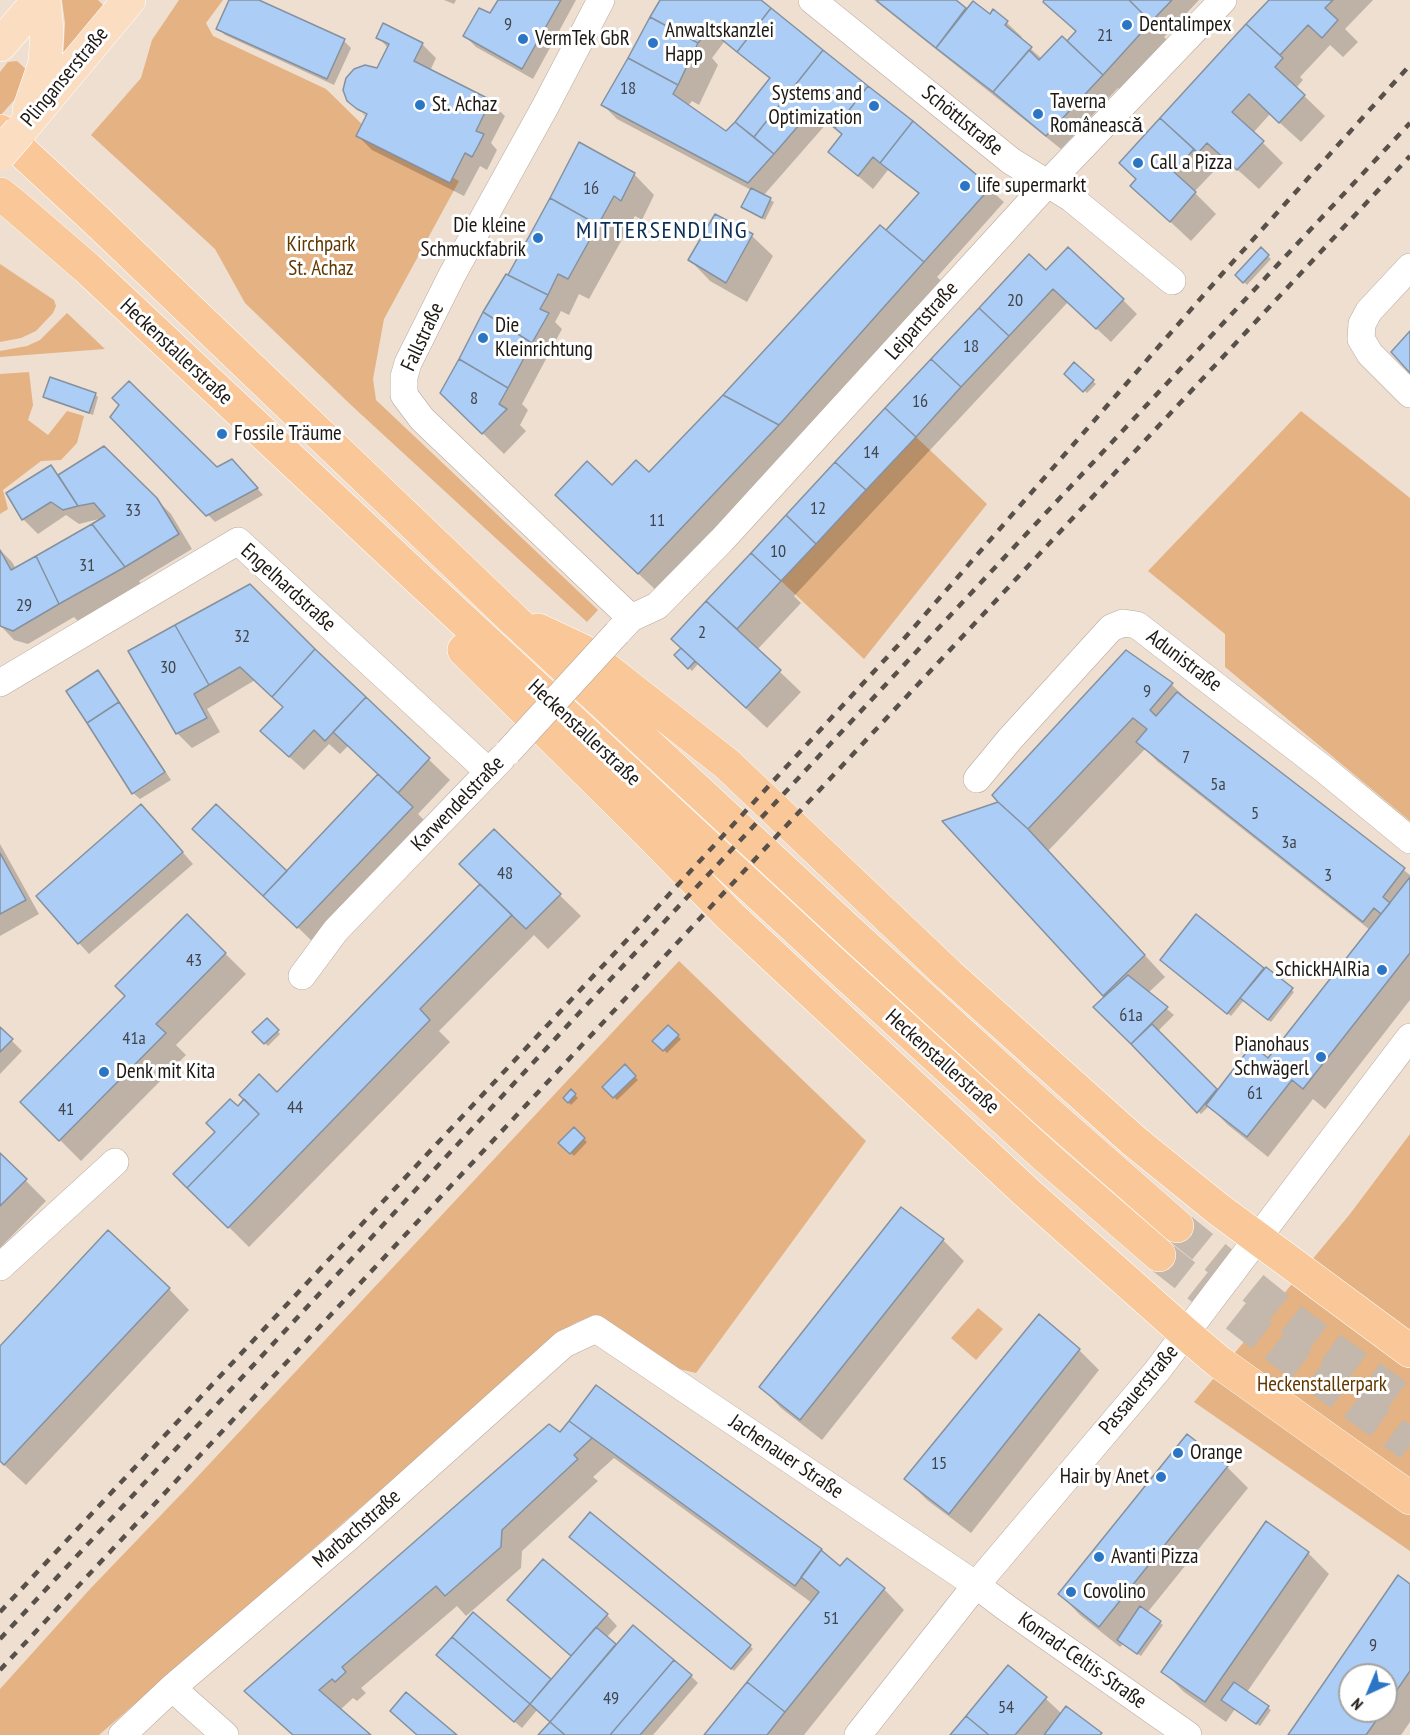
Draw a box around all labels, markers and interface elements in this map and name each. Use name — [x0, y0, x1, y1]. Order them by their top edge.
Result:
place label: Dentalimpex — [1139, 12, 1231, 38]
house number: 9 — [504, 14, 512, 36]
place label: Anwaltskanzlei Happ — [665, 18, 774, 68]
marker: Dentalimpex — [1120, 18, 1134, 32]
street label: Plinganserstraße — [16, 22, 114, 132]
house number: 21 — [1097, 25, 1113, 47]
place label: VermTek GbR — [535, 26, 630, 52]
marker: VermTek GbR — [516, 32, 530, 46]
marker: Anwaltskanzlei Happ — [646, 36, 660, 50]
house number: 18 — [620, 78, 636, 100]
place label: Systems and Optimization — [768, 81, 862, 131]
street label: Schöttlstraße — [916, 81, 1008, 161]
place label: Taverna Româneascǎ — [1050, 89, 1143, 139]
place label: St. Achaz — [432, 92, 497, 118]
marker: St. Achaz — [413, 98, 427, 112]
marker: Systems and Optimization — [867, 99, 881, 113]
marker: Taverna Româneascǎ — [1031, 107, 1045, 121]
place label: Call a Pizza — [1150, 150, 1232, 176]
marker: Call a Pizza — [1131, 156, 1145, 170]
place label: life supermarkt — [977, 173, 1086, 199]
house number: 16 — [583, 178, 599, 200]
marker: life supermarkt — [958, 179, 972, 193]
place label: Die kleine Schmuckfabrik — [421, 213, 526, 263]
district label: MITTERSENDLING — [576, 217, 748, 245]
marker: Die kleine Schmuckfabrik — [531, 231, 545, 245]
park label: Kirchpark St. Achaz — [287, 232, 355, 282]
street label: Leipartstraße — [880, 277, 964, 365]
house number: 20 — [1007, 290, 1023, 312]
street label: Heckenstallerstraße — [115, 294, 237, 410]
street label: Fallstraße — [396, 299, 450, 375]
place label: Die Kleinrichtung — [495, 313, 593, 363]
marker: Die Kleinrichtung — [476, 331, 490, 345]
house number: 18 — [963, 336, 979, 358]
house number: 8 — [470, 388, 478, 410]
house number: 16 — [912, 391, 928, 413]
place label: Fossile Träume — [234, 421, 342, 447]
marker: Fossile Träume — [215, 427, 229, 441]
house number: 14 — [863, 442, 879, 464]
house number: 12 — [810, 498, 826, 520]
house number: 33 — [125, 500, 141, 522]
house number: 11 — [649, 510, 665, 532]
street label: Engelhardstraße — [235, 539, 341, 637]
house number: 10 — [770, 541, 786, 563]
house number: 31 — [79, 555, 95, 577]
house number: 29 — [16, 595, 32, 617]
house number: 2 — [698, 622, 706, 644]
street label: Adunistraße — [1141, 624, 1227, 698]
house number: 32 — [234, 626, 250, 648]
house number: 30 — [160, 657, 176, 679]
street label: Heckenstallerstraße — [523, 675, 645, 791]
house number: 9 — [1143, 681, 1151, 703]
house number: 7 — [1182, 747, 1190, 769]
street label: Karwendelstraße — [406, 751, 510, 857]
house number: 5a — [1210, 774, 1226, 796]
house number: 5 — [1251, 803, 1259, 825]
house number: 3a — [1281, 832, 1297, 854]
house number: 48 — [497, 863, 513, 885]
house number: 3 — [1324, 865, 1332, 887]
house number: 43 — [186, 950, 202, 972]
place label: SchickHAIRia — [1275, 957, 1370, 983]
marker: SchickHAIRia — [1375, 963, 1389, 977]
street label: Heckenstallerstraße — [880, 1004, 1004, 1120]
house number: 61a — [1119, 1005, 1143, 1027]
house number: 41a — [122, 1028, 146, 1050]
place label: Pianohaus Schwägerl — [1234, 1032, 1309, 1082]
marker: Pianohaus Schwägerl — [1314, 1050, 1328, 1064]
place label: Denk mit Kita — [116, 1059, 215, 1085]
marker: Denk mit Kita — [97, 1065, 111, 1079]
house number: 61 — [1247, 1083, 1263, 1105]
house number: 44 — [287, 1097, 303, 1119]
house number: 41 — [58, 1099, 74, 1121]
street label: Passauerstraße — [1094, 1340, 1184, 1440]
park label: Heckenstallerpark — [1257, 1372, 1387, 1398]
street label: Jachenauer Straße — [724, 1410, 848, 1504]
place label: Orange — [1190, 1440, 1243, 1466]
marker: Orange — [1171, 1446, 1185, 1460]
house number: 15 — [931, 1453, 947, 1475]
place label: Hair by Anet — [1060, 1464, 1149, 1490]
marker: Hair by Anet — [1154, 1470, 1168, 1484]
street label: Marbachstraße — [308, 1484, 406, 1574]
place label: Avanti Pizza — [1111, 1544, 1198, 1570]
marker: Avanti Pizza — [1092, 1550, 1106, 1564]
place label: Covolino — [1083, 1579, 1146, 1605]
marker: Covolino — [1064, 1585, 1078, 1599]
street label: Konrad-Celtis-Straße — [1013, 1607, 1151, 1715]
house number: 51 — [823, 1608, 839, 1630]
house number: 9 — [1369, 1635, 1377, 1657]
north arrow — [1338, 1663, 1398, 1723]
house number: 49 — [603, 1688, 619, 1710]
text: N — [1347, 1694, 1367, 1715]
house number: 54 — [998, 1697, 1014, 1719]

